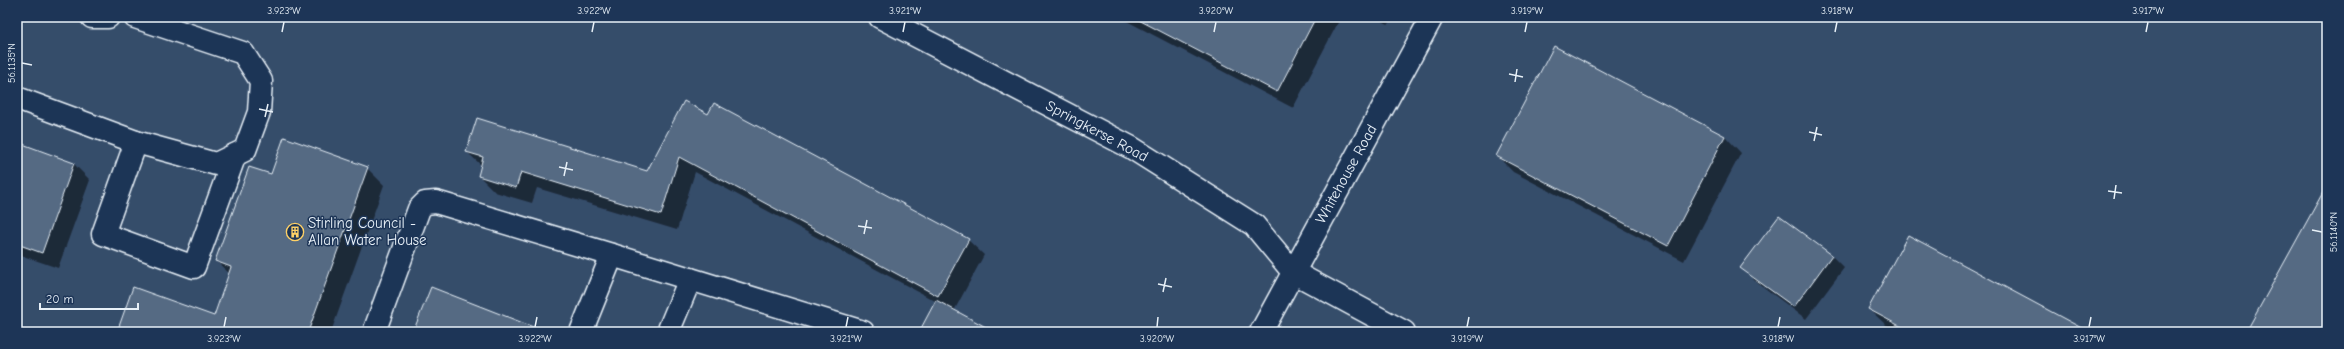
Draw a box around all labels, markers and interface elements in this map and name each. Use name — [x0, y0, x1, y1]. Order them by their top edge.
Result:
text: 3.923°W — [267, 5, 301, 17]
text: 3.922°W — [577, 5, 611, 17]
text: 3.921°W — [889, 5, 921, 17]
text: 3.920°W — [1199, 5, 1234, 17]
text: 3.919°W — [1511, 5, 1543, 17]
text: 3.918°W — [1821, 5, 1853, 17]
text: 3.917°W — [2132, 5, 2164, 17]
text: 56.1135°N — [6, 43, 18, 83]
street label: Springkerse Road — [1043, 96, 1151, 166]
street label: Whitehouse Road — [1311, 121, 1381, 227]
text: 56.1140°N — [2328, 212, 2340, 252]
place label: Stirling Council - Allan Water House — [308, 214, 427, 249]
building icon: Stirling Council - Allan Water House — [285, 222, 305, 242]
scale bar — [40, 285, 138, 311]
text: 20 m — [46, 292, 74, 306]
text: 3.923°W — [207, 333, 241, 345]
text: 3.922°W — [518, 333, 552, 345]
text: 3.921°W — [830, 333, 862, 345]
text: 3.920°W — [1140, 333, 1175, 345]
text: 3.919°W — [1451, 333, 1483, 345]
text: 3.918°W — [1762, 333, 1794, 345]
text: 3.917°W — [2073, 333, 2105, 345]

